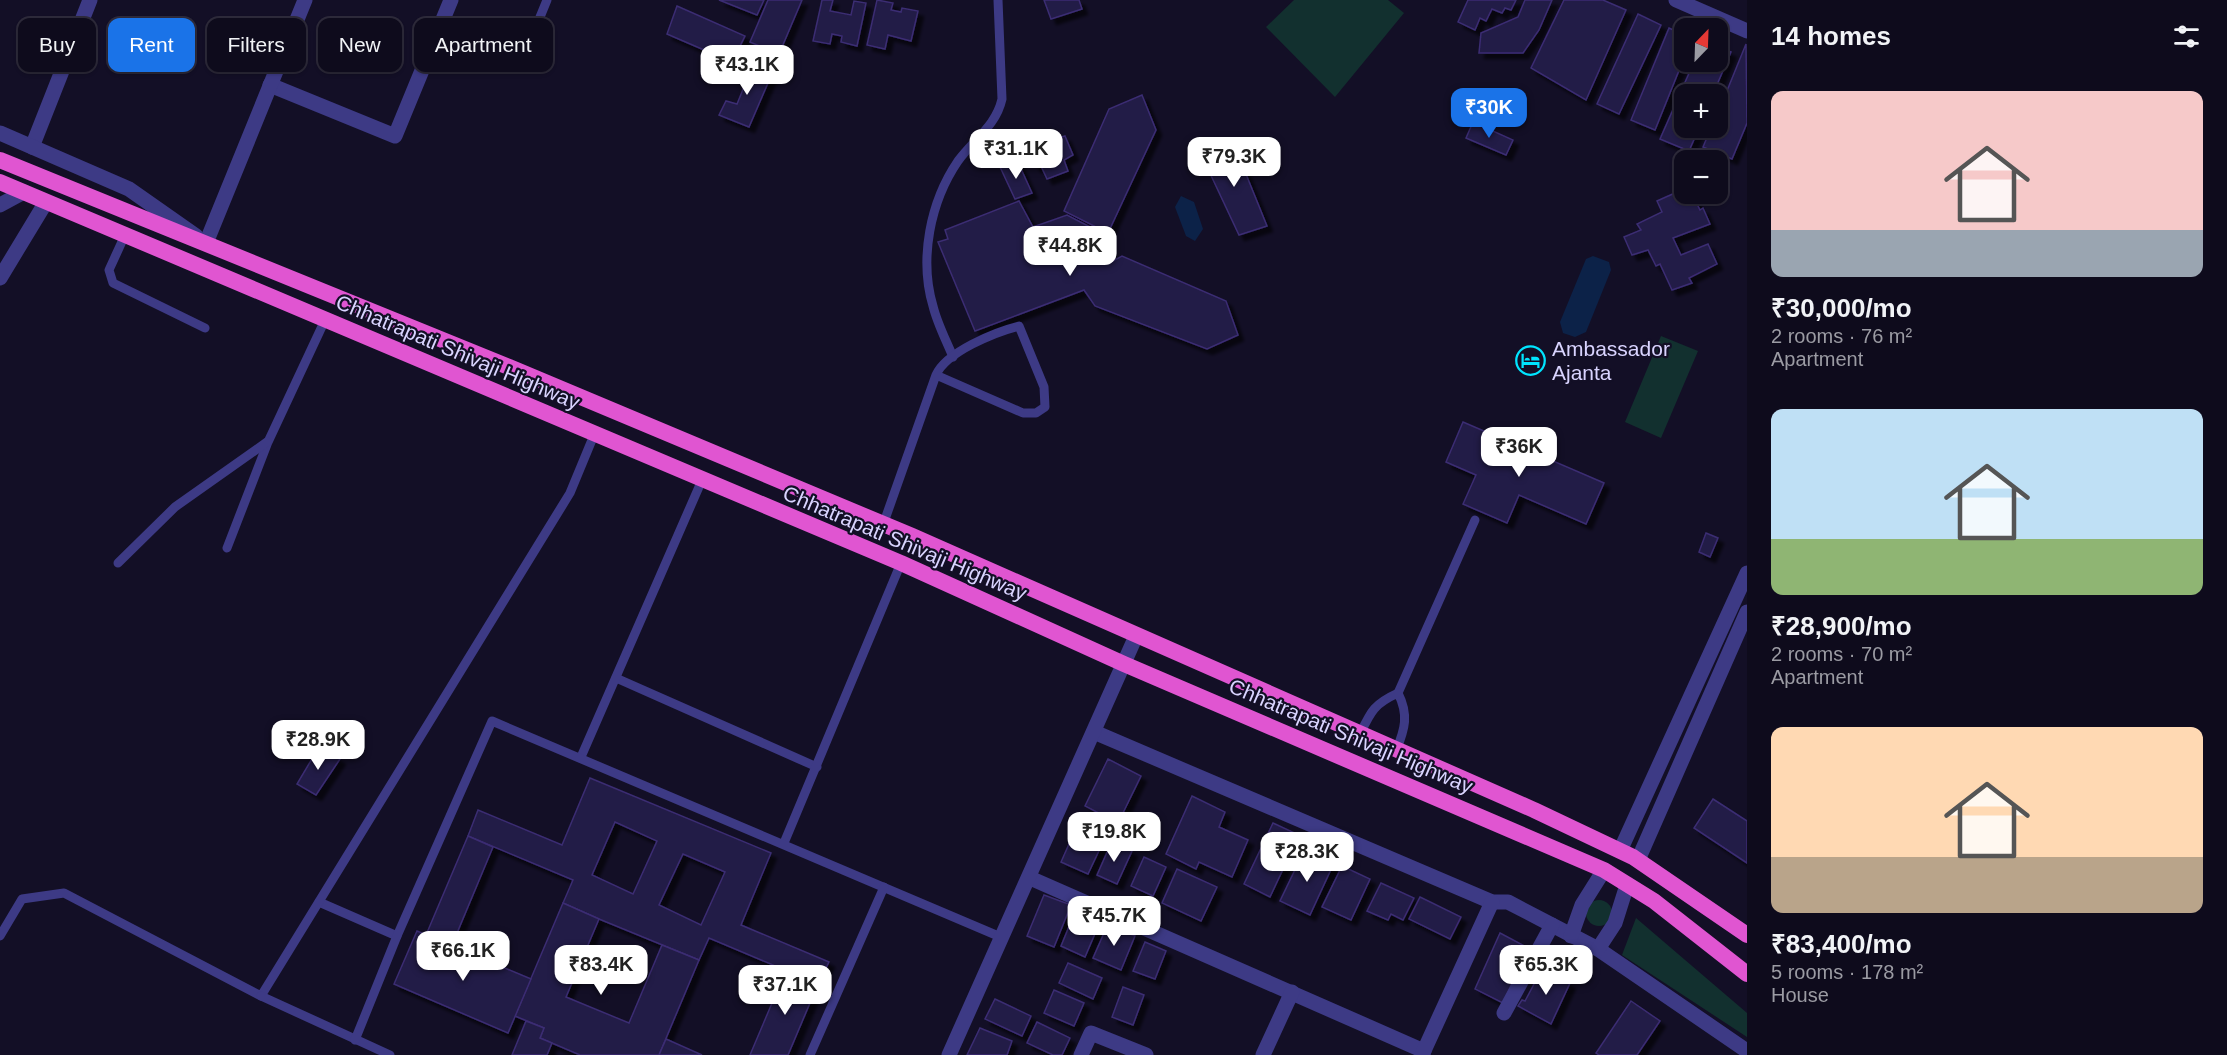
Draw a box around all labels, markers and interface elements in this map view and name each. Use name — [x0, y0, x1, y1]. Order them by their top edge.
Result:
chip: Buy — [18, 18, 96, 72]
chip: Rent — [108, 18, 195, 72]
chip: Filters — [207, 18, 306, 72]
chip: New — [318, 18, 402, 72]
chip: Apartment — [414, 18, 553, 72]
north arrow — [1674, 18, 1728, 72]
map controls — [1674, 18, 1728, 204]
icon: filters — [2170, 20, 2203, 53]
text: 14 homes — [1771, 21, 1891, 51]
pin: ₹43.1K — [698, 45, 796, 96]
text: ₹43.1K — [715, 53, 779, 75]
button: + — [1674, 84, 1728, 138]
pin: ₹30K — [1453, 88, 1525, 139]
text: ₹30K — [1465, 96, 1513, 118]
pin: ₹31.1K — [967, 129, 1065, 180]
icon: home — [1933, 130, 2041, 238]
text: ₹31.1K — [984, 137, 1048, 159]
pin: ₹79.3K — [1185, 137, 1283, 188]
text: ₹79.3K — [1202, 145, 1266, 167]
button: − — [1674, 150, 1728, 204]
pin: ₹44.8K — [1021, 226, 1119, 277]
text: ₹44.8K — [1038, 234, 1102, 256]
street label: Chhatrapati Shivaji Highway — [333, 290, 584, 414]
text: ₹30,000/mo — [1771, 293, 1912, 323]
text: 2 rooms · 76 m² — [1771, 325, 1912, 347]
place label: Ambassador Ajanta — [1552, 337, 1670, 384]
hotel icon: Ambassador Ajanta — [1515, 344, 1547, 376]
text: Apartment — [1771, 348, 1863, 370]
pin: ₹36K — [1483, 427, 1555, 478]
text: ₹36K — [1495, 435, 1543, 457]
icon: home — [1933, 448, 2041, 556]
street label: Chhatrapati Shivaji Highway — [780, 481, 1031, 605]
text: ₹28,900/mo — [1771, 611, 1912, 641]
text: 2 rooms · 70 m² — [1771, 643, 1912, 665]
text: Apartment — [1771, 666, 1863, 688]
street label: Chhatrapati Shivaji Highway — [1226, 674, 1477, 798]
pin: ₹28.9K — [269, 720, 367, 771]
text: ₹28.9K — [286, 728, 350, 750]
icon: home — [1933, 766, 2041, 874]
pin: ₹19.8K — [1065, 812, 1163, 863]
text: ₹19.8K — [1082, 820, 1146, 842]
pin: ₹28.3K — [1258, 832, 1356, 883]
text: ₹28.3K — [1275, 840, 1339, 862]
pin: ₹45.7K — [1065, 896, 1163, 947]
text: ₹45.7K — [1082, 904, 1146, 926]
text: ₹83,400/mo — [1771, 929, 1912, 959]
pin: ₹66.1K — [414, 931, 512, 982]
text: ₹66.1K — [431, 939, 495, 961]
pin: ₹83.4K — [552, 945, 650, 996]
pin: ₹65.3K — [1497, 945, 1595, 996]
text: ₹83.4K — [569, 953, 633, 975]
text: ₹65.3K — [1514, 953, 1578, 975]
text: 5 rooms · 178 m² — [1771, 961, 1923, 983]
pin: ₹37.1K — [736, 965, 834, 1016]
text: ₹37.1K — [753, 973, 817, 995]
text: House — [1771, 984, 1829, 1006]

